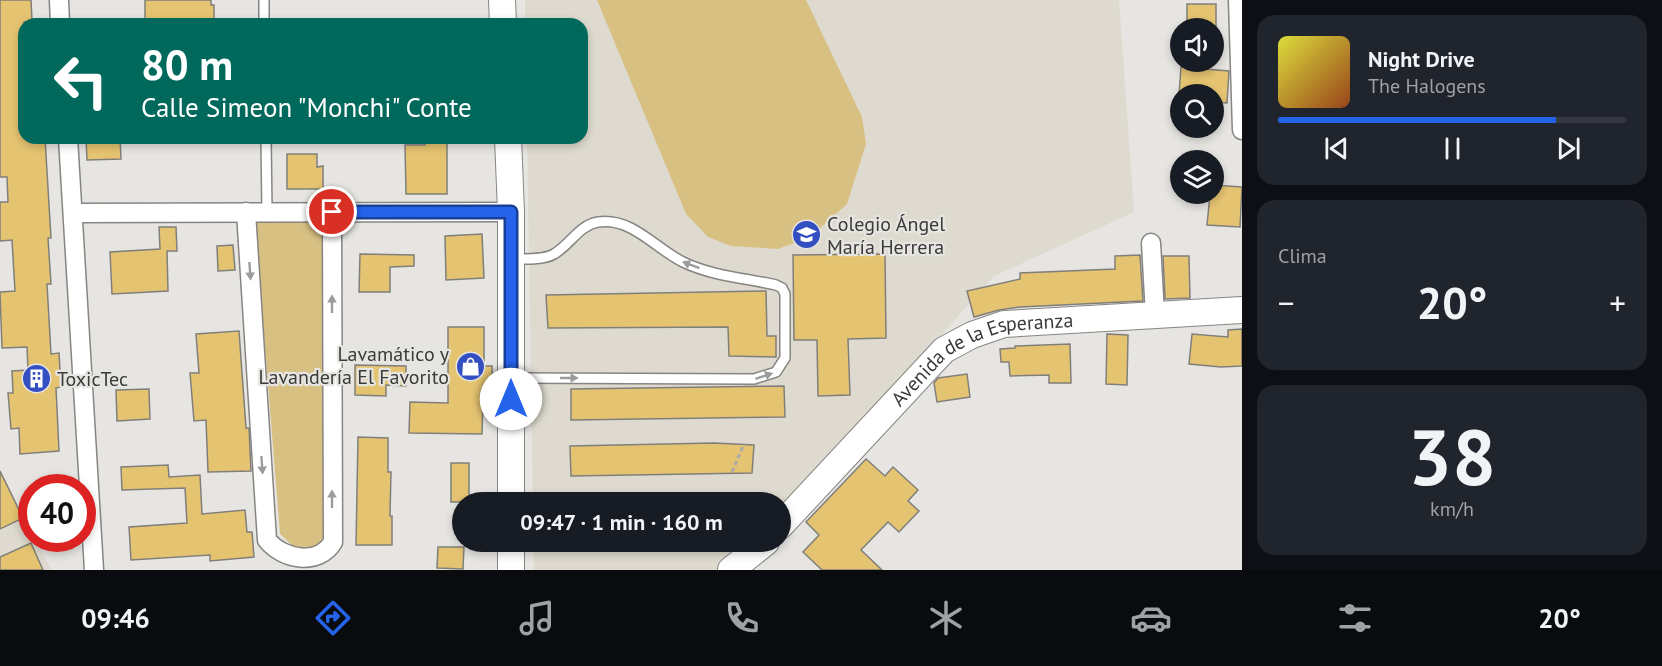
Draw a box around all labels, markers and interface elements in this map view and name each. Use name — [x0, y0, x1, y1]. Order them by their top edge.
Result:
map controls — [1170, 18, 1224, 204]
button: sound — [1170, 18, 1224, 72]
text: 80 m — [141, 37, 233, 92]
icon: left — [42, 42, 120, 120]
text: Night Drive — [1368, 45, 1475, 73]
text: The Halogens — [1368, 73, 1486, 99]
button: search — [1170, 84, 1224, 138]
text: Calle Simeon "Monchi" Conte — [141, 90, 472, 124]
icon: previous — [1320, 132, 1353, 165]
icon: pause — [1436, 132, 1469, 165]
icon: next — [1552, 132, 1585, 165]
button: layers — [1170, 150, 1224, 204]
pin — [306, 186, 357, 237]
icon: arrive — [315, 195, 348, 228]
place label: Colegio Ángel María Herrera — [827, 211, 945, 260]
school or university icon: Colegio Ángel María Herrera — [790, 219, 822, 251]
text: Clima — [1278, 243, 1327, 269]
one-way arrow — [681, 259, 699, 269]
one-way arrow — [245, 261, 255, 280]
text: 20° — [1417, 273, 1487, 331]
text: − — [1278, 281, 1295, 324]
text: + — [1609, 281, 1626, 324]
one-way arrow — [327, 294, 337, 313]
street label: Avenida de la Esperanza — [885, 307, 1074, 412]
place label: Lavamático y Lavandería El Favorito — [259, 341, 450, 390]
shop icon: Lavamático y Lavandería El Favorito — [454, 350, 486, 382]
building icon: ToxicTec — [20, 363, 52, 395]
place label: ToxicTec — [57, 366, 128, 392]
position arrow — [479, 367, 543, 431]
one-way arrow — [755, 371, 773, 380]
one-way arrow — [560, 373, 579, 383]
text: 38 — [1408, 406, 1496, 507]
one-way arrow — [258, 456, 267, 475]
speed limit sign: 40 — [18, 474, 96, 552]
one-way arrow — [327, 489, 337, 508]
text: km/h — [1430, 496, 1474, 522]
text: 09:47 · 1 min · 160 m — [520, 508, 723, 536]
icon: directions — [312, 597, 354, 639]
icon: music — [516, 597, 558, 639]
icon: phone — [721, 597, 763, 639]
icon: climate — [925, 597, 967, 639]
icon: car — [1130, 597, 1172, 639]
icon: filters — [1334, 597, 1376, 639]
text: 09:46 — [81, 601, 150, 635]
text: 20° — [1538, 601, 1581, 635]

